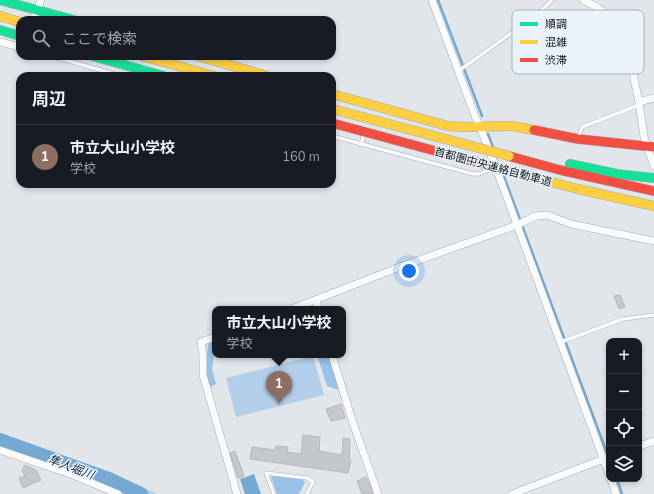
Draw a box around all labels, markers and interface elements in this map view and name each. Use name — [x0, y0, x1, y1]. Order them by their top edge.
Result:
legend — [512, 10, 644, 74]
search box — [16, 16, 336, 60]
text: 順調 — [545, 17, 567, 32]
icon: search — [30, 27, 52, 49]
text: ここで検索 — [62, 29, 137, 49]
text: 混雑 — [545, 35, 567, 50]
text: 渋滞 — [545, 53, 567, 68]
text: 周辺 — [32, 88, 66, 111]
text: 市立大山小学校 — [70, 138, 175, 158]
street label: 首都圏中央連絡自動車道 — [433, 144, 553, 190]
text: 1 — [41, 148, 49, 166]
text: 160 m — [282, 148, 320, 166]
text: 学校 — [70, 160, 96, 178]
your location — [399, 261, 419, 281]
popup — [212, 306, 346, 358]
text: 市立大山小学校 — [226, 313, 332, 333]
text: 学校 — [226, 335, 253, 353]
map controls — [606, 338, 642, 482]
button: + — [606, 338, 642, 374]
pin: 1 — [266, 371, 292, 404]
button: − — [606, 374, 642, 410]
button: locate — [606, 410, 642, 446]
button: layers — [606, 446, 642, 482]
water label: 隼人堀川 — [46, 451, 98, 484]

